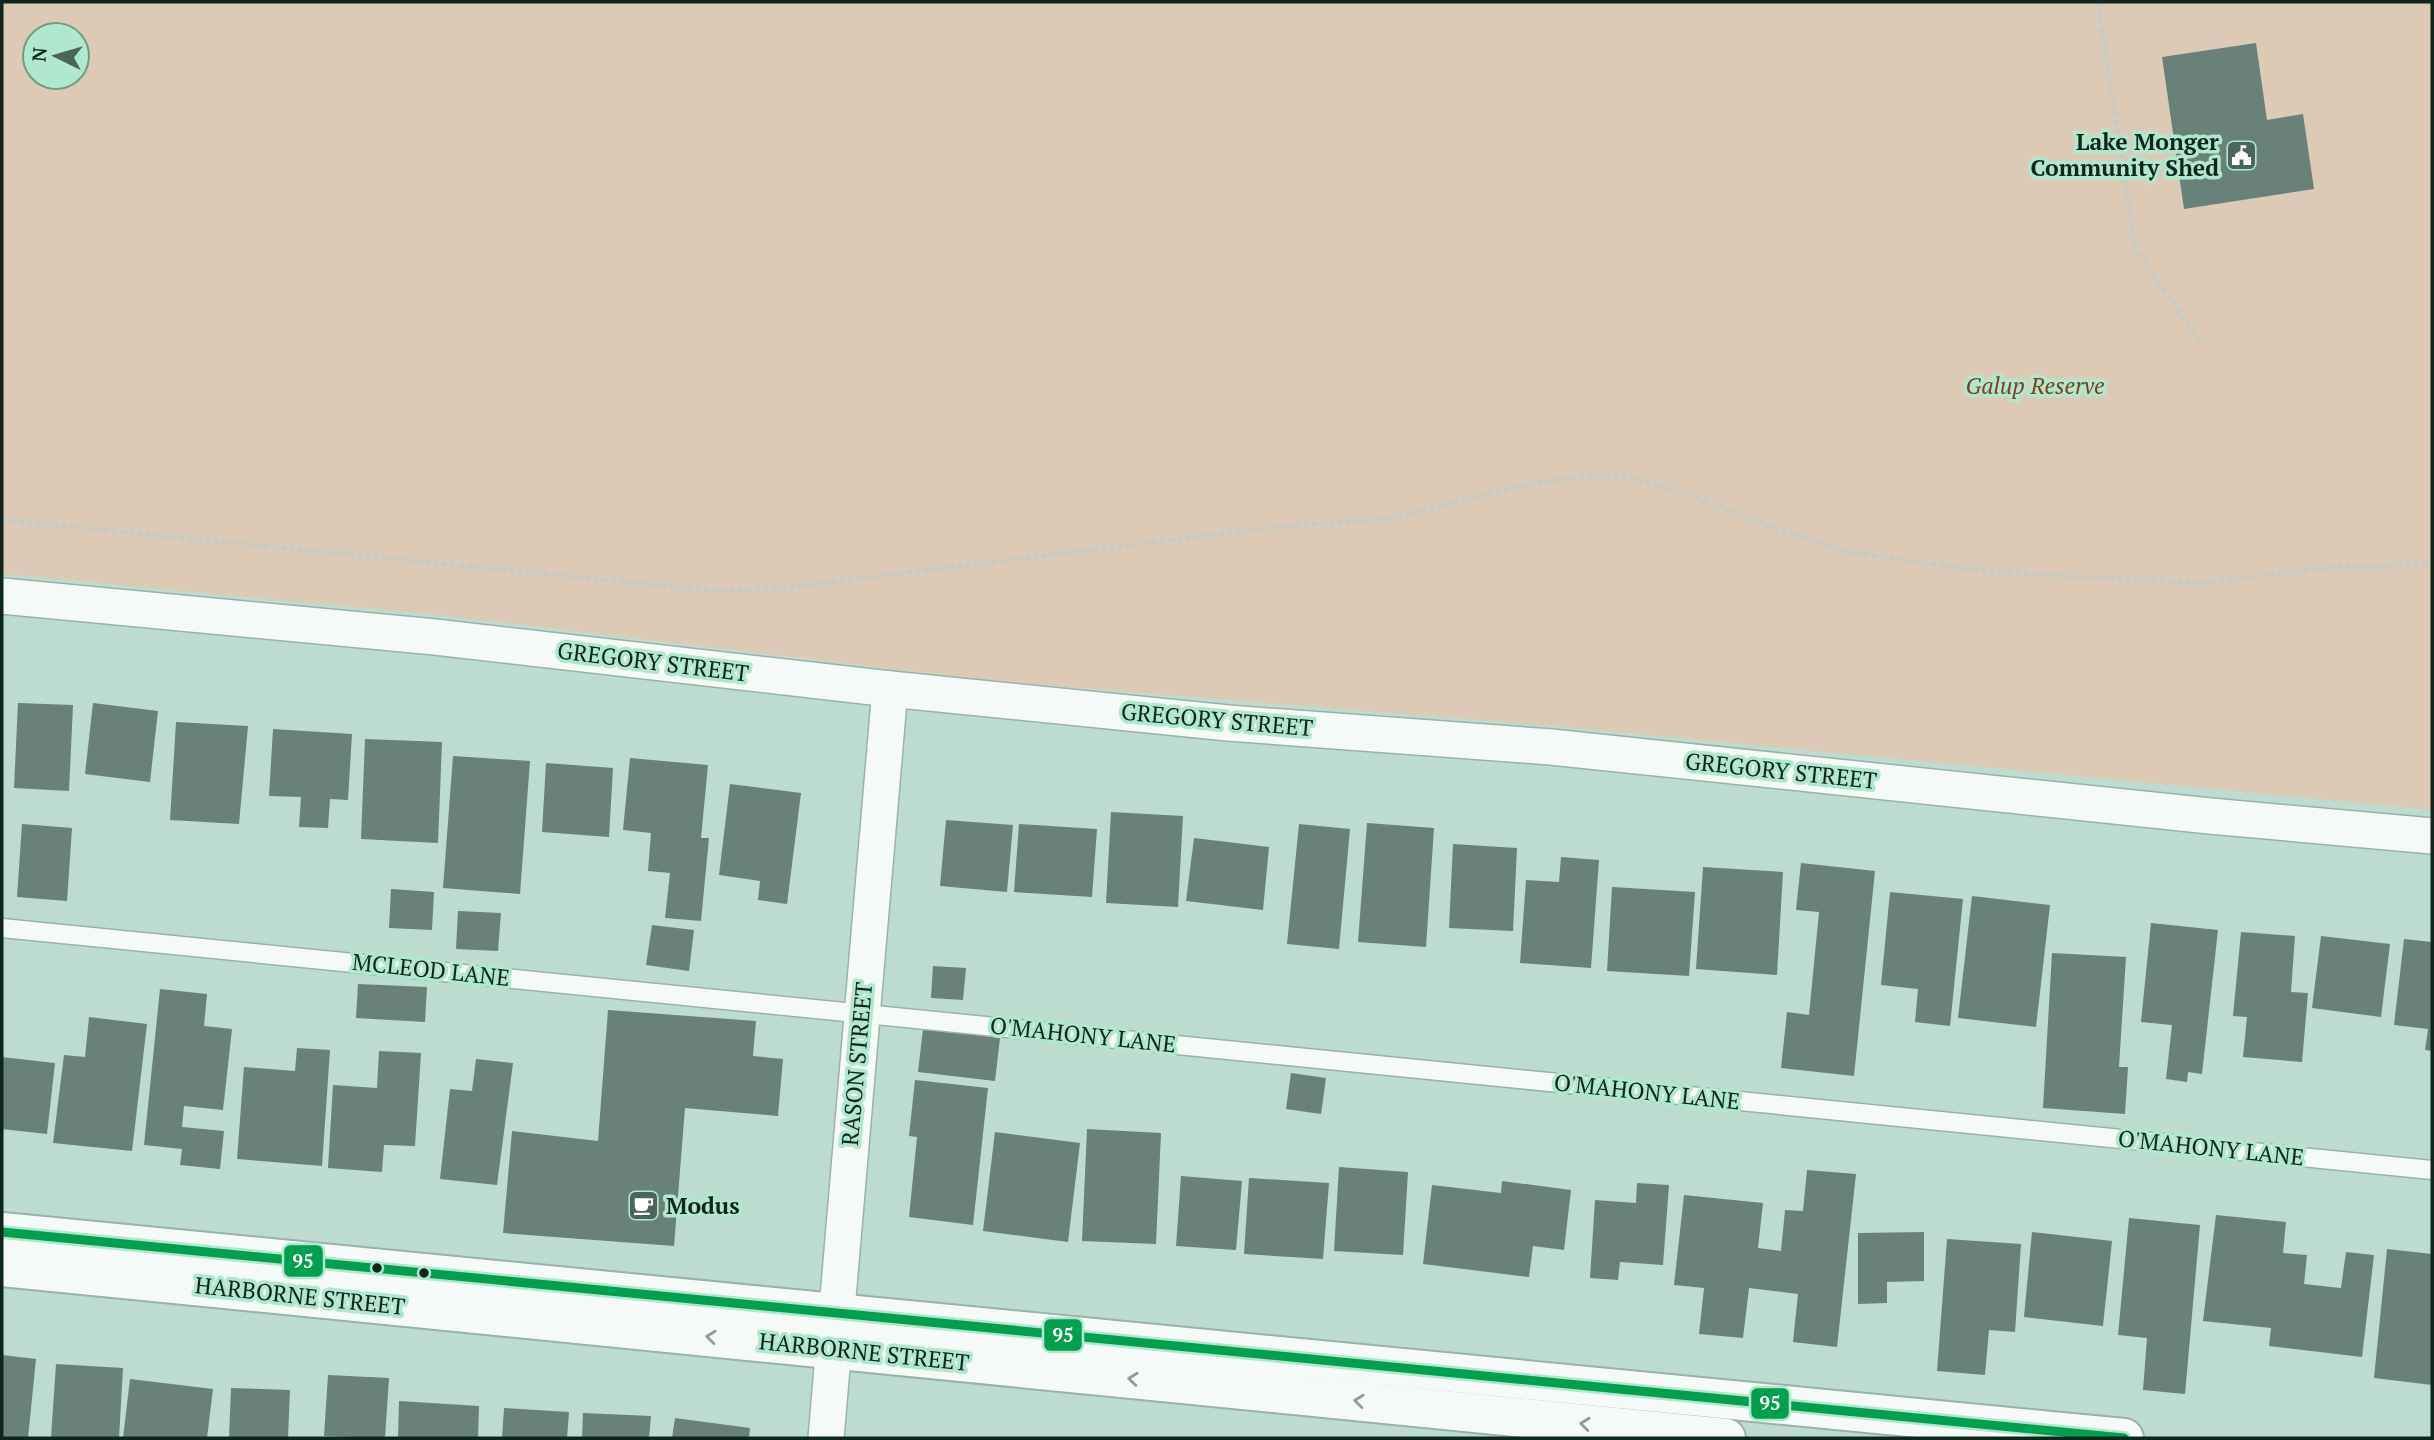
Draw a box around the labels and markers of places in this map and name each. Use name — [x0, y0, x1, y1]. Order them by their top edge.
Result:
place label: Lake Monger Community Shed — [2030, 126, 2219, 183]
public building icon: Lake Monger Community Shed — [2225, 138, 2259, 172]
cafe icon: Modus — [626, 1189, 660, 1223]
place label: Modus — [666, 1190, 740, 1221]
unlabelled marker — [370, 1261, 384, 1275]
unlabelled marker — [417, 1266, 431, 1280]

